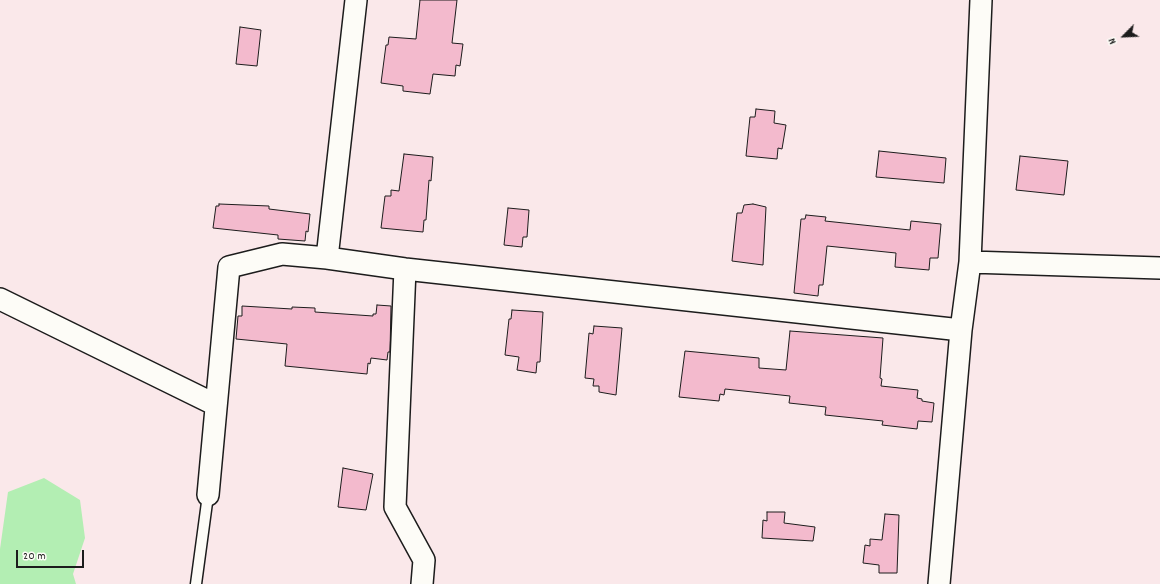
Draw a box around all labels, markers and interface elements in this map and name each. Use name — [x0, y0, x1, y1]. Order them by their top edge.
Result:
north arrow — [1104, 16, 1144, 56]
text: N — [1105, 35, 1121, 47]
scale bar — [18, 542, 86, 568]
text: 20 m — [23, 548, 46, 565]

